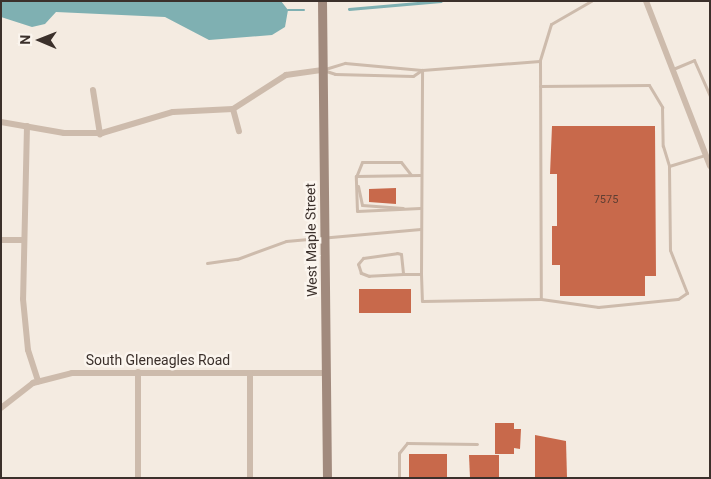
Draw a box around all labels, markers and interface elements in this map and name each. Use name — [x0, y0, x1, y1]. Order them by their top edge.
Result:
north arrow — [15, 15, 65, 65]
text: N — [17, 35, 33, 45]
street label: West Maple Street — [302, 183, 320, 297]
house number: 7575 — [594, 193, 618, 207]
street label: South Gleneagles Road — [86, 352, 230, 368]

